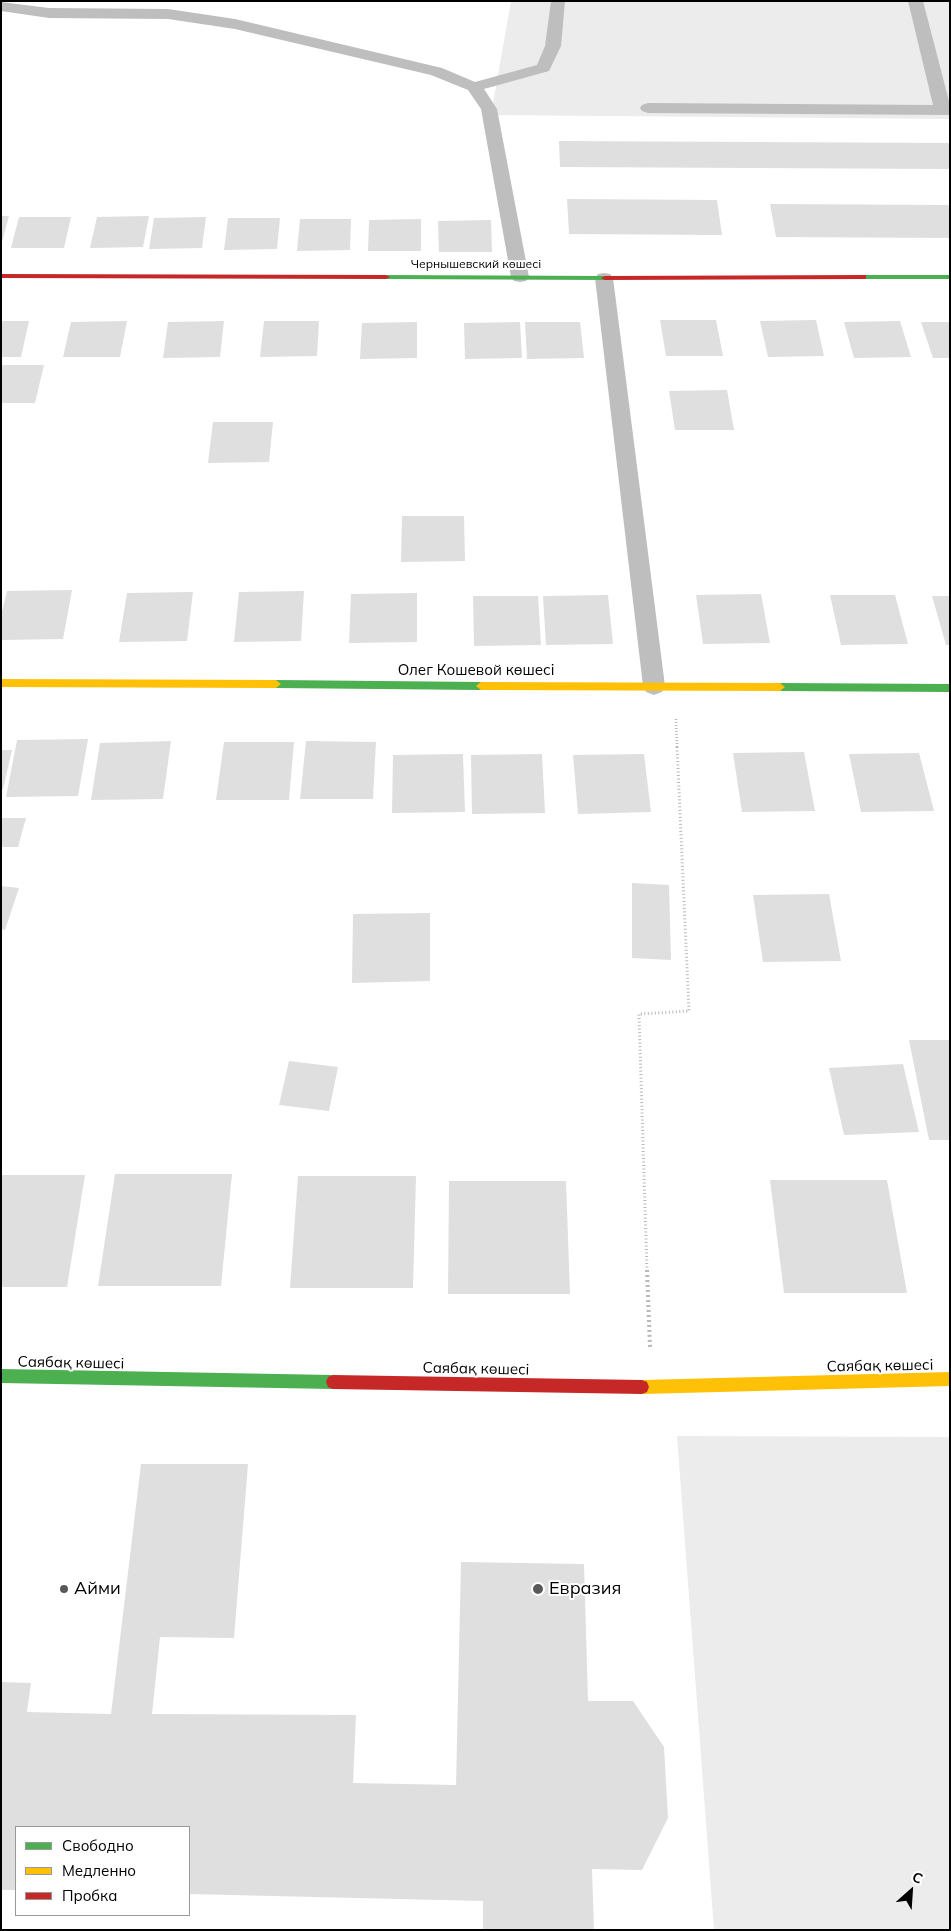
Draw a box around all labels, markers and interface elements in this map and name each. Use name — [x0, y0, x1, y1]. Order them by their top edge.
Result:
street label: Чернышевский көшесі — [411, 257, 541, 271]
street label: Олег Кошевой көшесі — [398, 661, 554, 679]
street label: Саябақ көшесі — [18, 1353, 124, 1373]
street label: Саябақ көшесі — [827, 1356, 933, 1376]
street label: Саябақ көшесі — [423, 1359, 529, 1379]
place label: Айми — [74, 1578, 121, 1600]
place label: Евразия — [549, 1578, 621, 1600]
marker: Евразия — [531, 1582, 545, 1596]
marker: Айми — [58, 1583, 70, 1595]
legend — [15, 1826, 190, 1916]
text: Свободно — [62, 1836, 134, 1855]
text: Медленно — [62, 1861, 136, 1880]
north arrow — [886, 1866, 936, 1916]
text: С — [909, 1867, 926, 1888]
text: Пробка — [62, 1886, 117, 1905]

